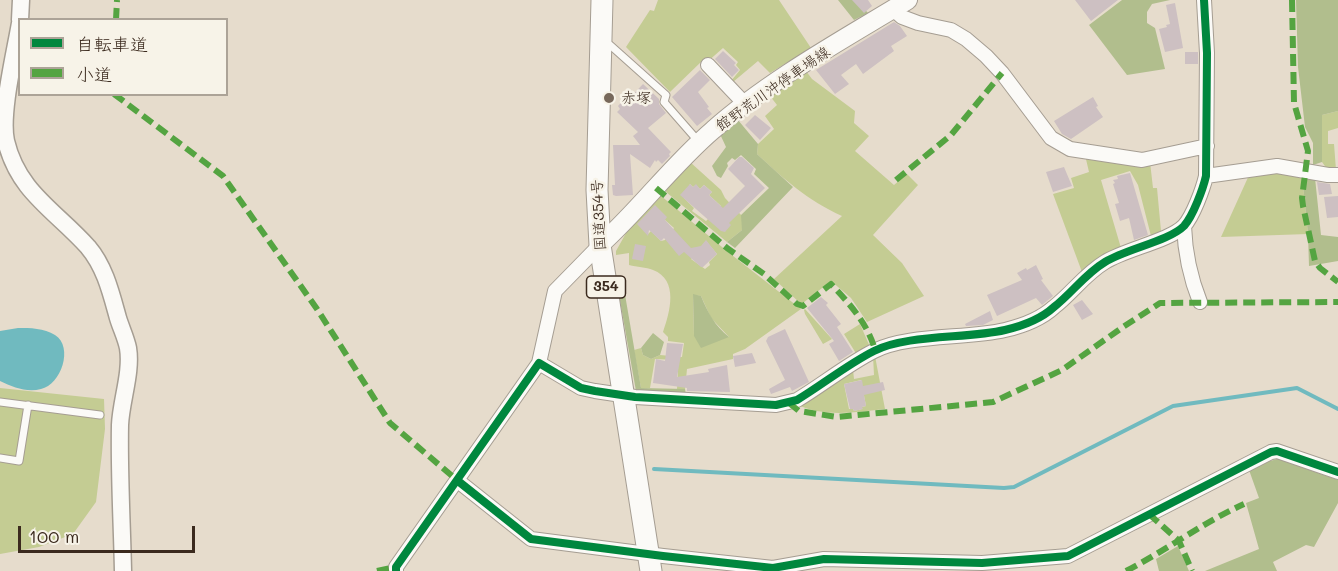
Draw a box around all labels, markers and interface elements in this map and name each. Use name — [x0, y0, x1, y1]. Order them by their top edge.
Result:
legend — [18, 18, 228, 96]
text: 自転車道 — [76, 32, 148, 56]
street label: 館野荒川沖停車場線 — [713, 43, 833, 135]
text: 小道 — [76, 62, 112, 86]
place label: 赤塚 — [621, 89, 651, 107]
marker: 赤塚 — [602, 91, 616, 105]
street label: 国道354号 — [588, 179, 610, 251]
road number: 354 — [586, 276, 626, 298]
scale bar — [21, 514, 198, 552]
text: 100 m — [29, 524, 79, 548]

